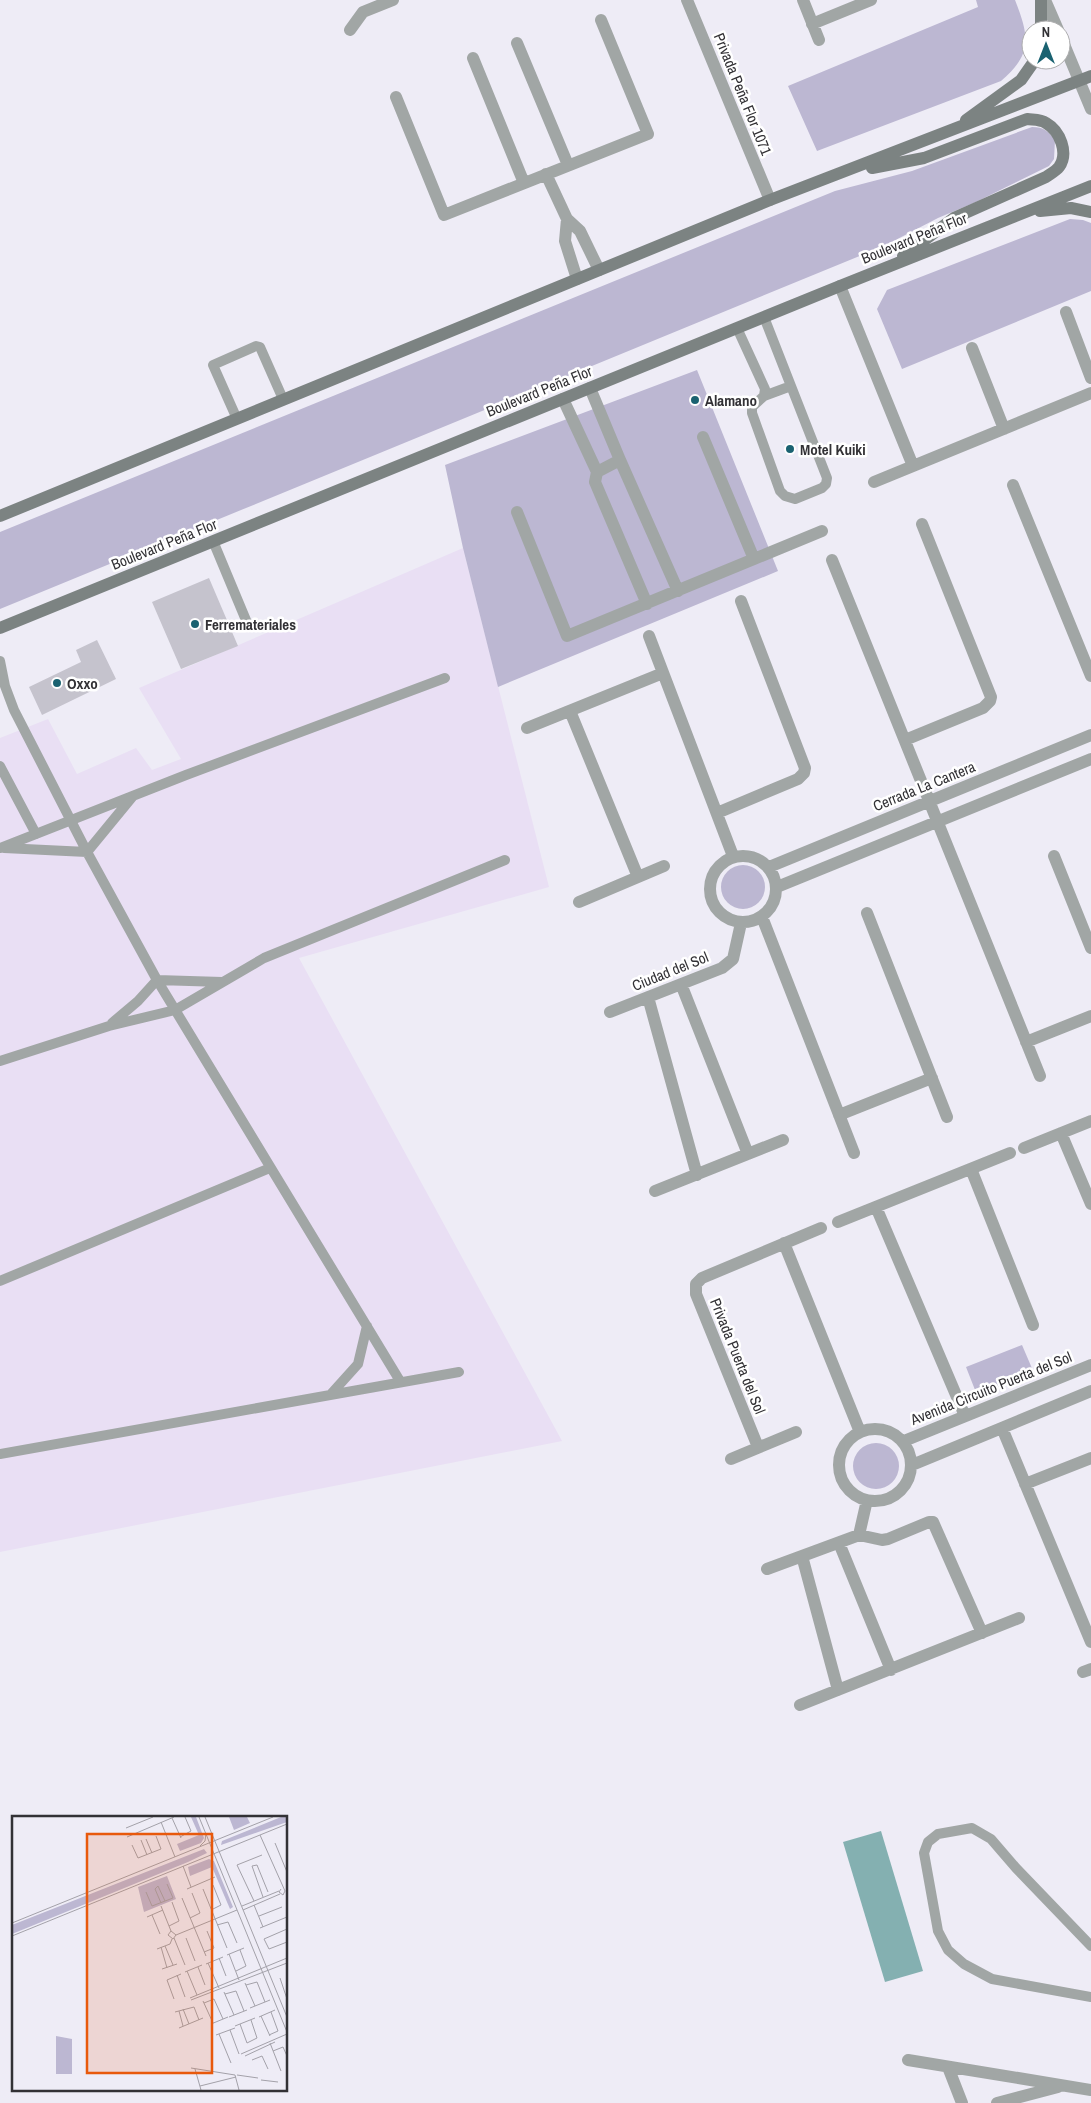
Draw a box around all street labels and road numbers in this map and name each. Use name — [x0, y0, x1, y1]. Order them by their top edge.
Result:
street label: Privada Peña Flor 1071 — [709, 30, 777, 158]
street label: Boulevard Peña Flor — [858, 207, 970, 269]
street label: Boulevard Peña Flor — [483, 360, 595, 422]
street label: Boulevard Peña Flor — [108, 513, 220, 575]
street label: Cerrada La Cantera — [870, 756, 978, 816]
street label: Ciudad del Sol — [629, 946, 711, 996]
street label: Privada Puerta del Sol — [705, 1295, 771, 1417]
street label: Avenida Circuito Puerta del Sol — [906, 1346, 1075, 1430]

